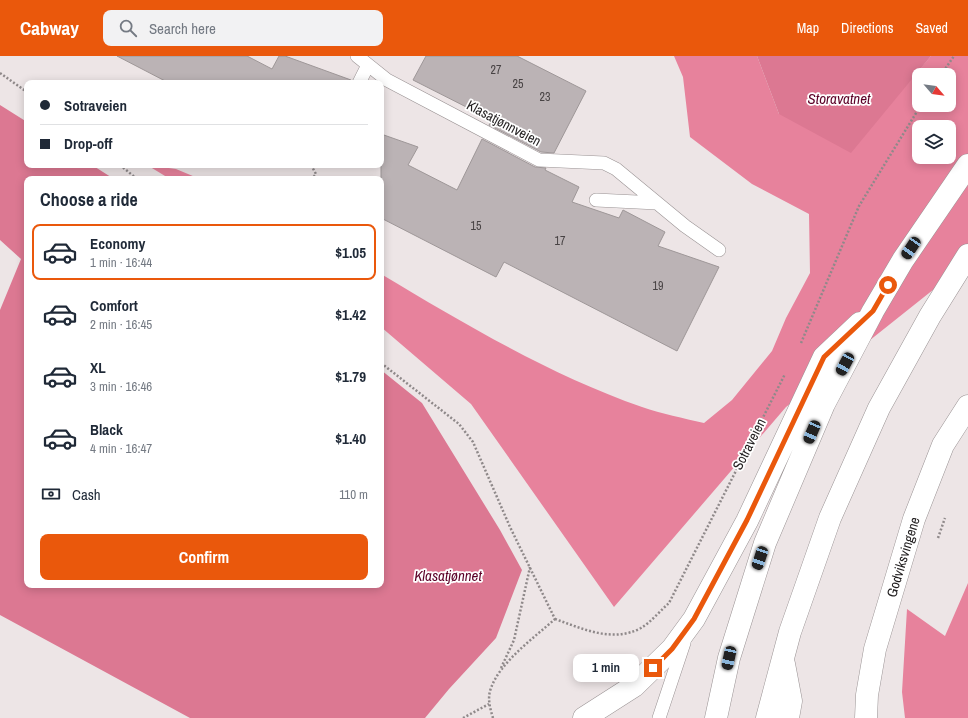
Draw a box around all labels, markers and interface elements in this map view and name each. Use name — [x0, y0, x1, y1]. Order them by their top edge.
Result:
search box — [103, 10, 383, 46]
text: Cabway — [20, 15, 79, 41]
icon: search — [117, 17, 139, 39]
text: Search here — [149, 18, 216, 39]
text: Map — [797, 19, 819, 37]
text: Directions — [841, 19, 893, 37]
text: Saved — [915, 19, 948, 37]
house number: 27 — [491, 62, 502, 78]
north arrow — [912, 68, 956, 112]
map controls — [912, 68, 956, 164]
house number: 25 — [513, 76, 524, 92]
water label: Storavatnet — [808, 88, 871, 109]
house number: 23 — [540, 89, 550, 105]
text: Sotraveien — [64, 95, 127, 116]
street label: Klasatjønnveien — [464, 96, 544, 150]
button: layers — [912, 120, 956, 164]
text: Drop-off — [64, 133, 113, 154]
text: Choose a ride — [40, 187, 138, 212]
house number: 15 — [471, 218, 482, 234]
text: Economy — [90, 233, 145, 254]
house number: 17 — [555, 233, 566, 249]
icon: car — [42, 234, 78, 270]
car — [899, 235, 923, 261]
text: $1.05 — [335, 242, 366, 263]
text: 1 min · 16:44 — [90, 254, 152, 271]
route start — [879, 276, 897, 294]
house number: 19 — [653, 278, 663, 294]
text: Comfort — [90, 295, 138, 316]
icon: car — [42, 296, 78, 332]
text: $1.42 — [335, 304, 366, 325]
text: 2 min · 16:45 — [90, 316, 152, 333]
car — [834, 351, 856, 377]
text: XL — [90, 357, 106, 378]
icon: car — [42, 358, 78, 394]
text: $1.79 — [335, 366, 366, 387]
text: 3 min · 16:46 — [90, 378, 152, 395]
street label: Sotraveien — [728, 415, 770, 473]
text: Black — [90, 419, 123, 440]
car — [802, 419, 822, 445]
icon: car — [42, 420, 78, 456]
text: $1.40 — [335, 428, 366, 449]
text: 4 min · 16:47 — [90, 440, 152, 457]
icon: cash — [40, 483, 62, 505]
text: Cash — [72, 484, 101, 505]
text: 110 m — [339, 486, 368, 503]
street label: Godviksvingene — [882, 515, 924, 599]
button: Confirm — [40, 534, 368, 580]
car — [751, 545, 769, 571]
water label: Klasatjønnet — [414, 565, 482, 586]
car — [721, 645, 737, 671]
callout: 1 min — [573, 654, 639, 682]
text: 1 min — [592, 659, 620, 676]
route end — [644, 659, 662, 677]

